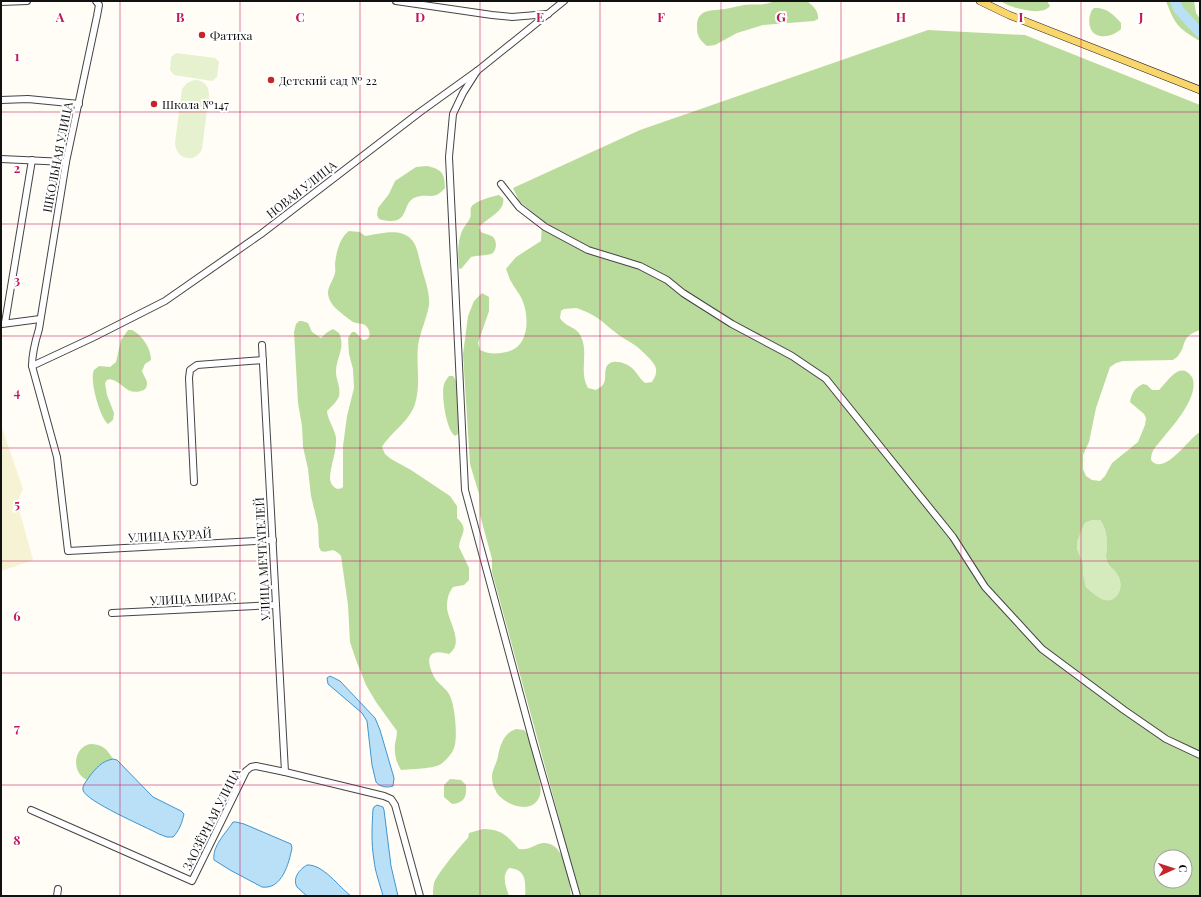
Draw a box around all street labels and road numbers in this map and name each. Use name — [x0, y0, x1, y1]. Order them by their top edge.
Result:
street label: ШКОЛЬНАЯ УЛИЦА — [38, 100, 76, 214]
street label: НОВАЯ УЛИЦА — [263, 156, 340, 221]
street label: УЛИЦА МЕЧТАТЕЛЕЙ — [251, 497, 273, 622]
street label: УЛИЦА КУРАЙ — [127, 525, 212, 545]
street label: УЛИЦА МИРАС — [149, 588, 236, 608]
street label: ЗАОЗЁРНАЯ УЛИЦА — [178, 765, 244, 873]

